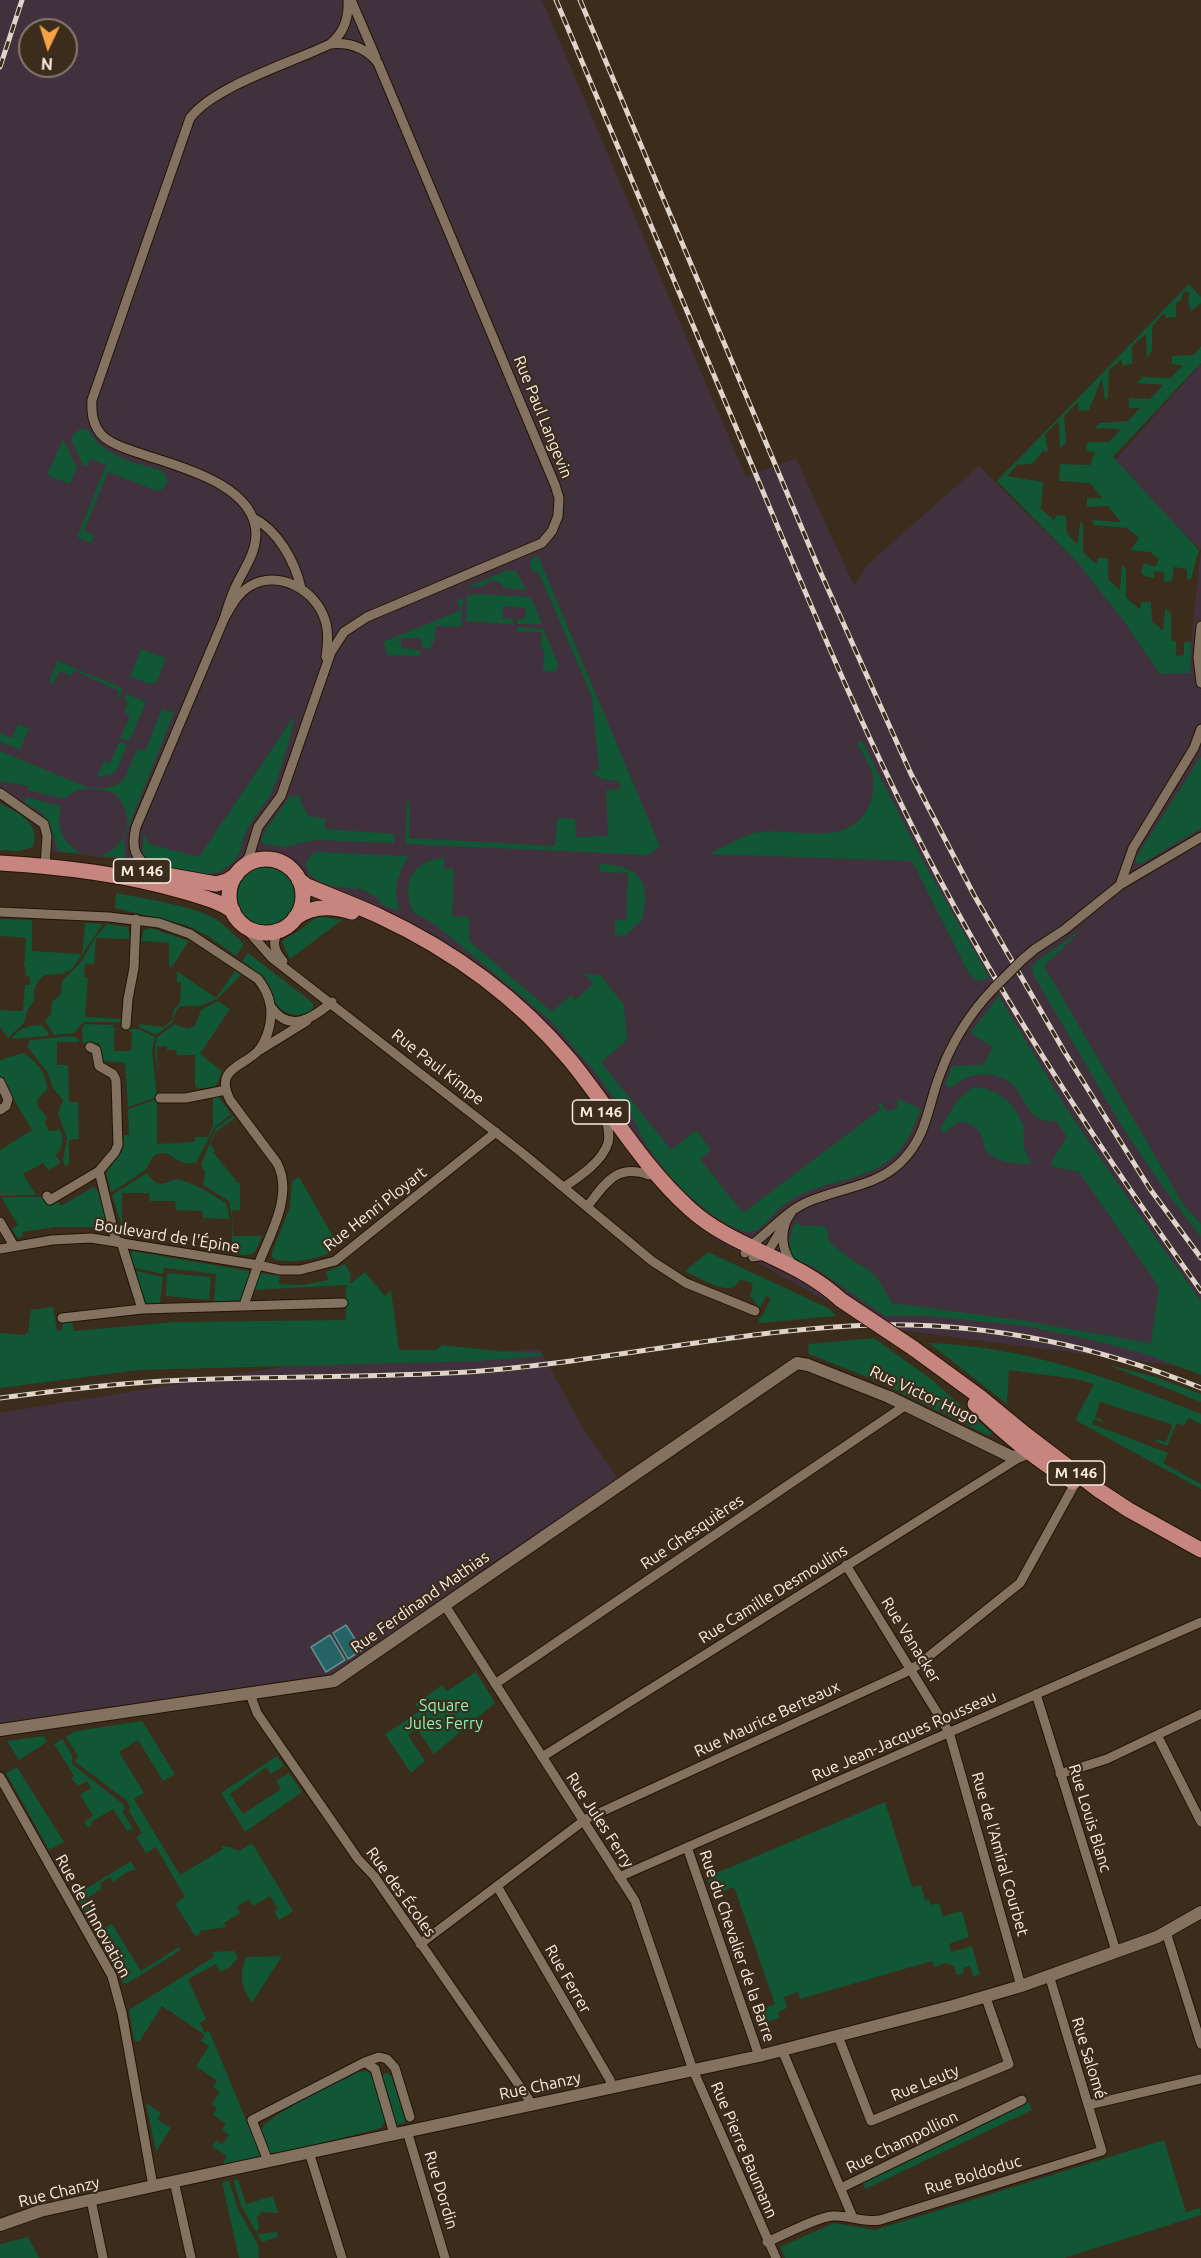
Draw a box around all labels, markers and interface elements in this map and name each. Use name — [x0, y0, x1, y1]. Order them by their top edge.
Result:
north arrow — [18, 18, 78, 78]
text: N — [40, 55, 53, 73]
street label: Rue Paul Langevin — [510, 353, 576, 481]
road number: M 146 — [114, 859, 170, 883]
street label: Rue Paul Kimpe — [388, 1025, 488, 1109]
road number: M 146 — [572, 1100, 630, 1124]
street label: Rue Henri Ployart — [320, 1163, 430, 1255]
street label: Boulevard de l'Épine — [93, 1215, 241, 1257]
street label: Rue Victor Hugo — [867, 1361, 981, 1429]
road number: M 146 — [1048, 1461, 1104, 1485]
street label: Rue Ghesquières — [637, 1490, 747, 1574]
street label: Rue Camille Desmoulins — [695, 1540, 851, 1648]
street label: Rue Ferdinand Mathias — [347, 1547, 493, 1657]
street label: Rue Vanacker — [877, 1594, 945, 1686]
street label: Rue Maurice Berteaux — [691, 1677, 843, 1761]
street label: Rue Jean-Jacques Rousseau — [809, 1687, 999, 1785]
park label: Square Jules Ferry — [405, 1696, 483, 1734]
street label: Rue Louis Blanc — [1064, 1762, 1116, 1874]
street label: Rue Jules Ferry — [562, 1769, 638, 1871]
street label: Rue de l'Amiral Courbet — [967, 1770, 1033, 1938]
street label: Rue des Écoles — [362, 1843, 440, 1941]
street label: Rue du Chevalier de la Barre — [695, 1848, 779, 2044]
street label: Rue de l'Innovation — [51, 1851, 135, 1981]
street label: Rue Ferrer — [541, 1941, 595, 2017]
street label: Rue Salomé — [1067, 2015, 1111, 2101]
street label: Rue Leuty — [888, 2061, 962, 2105]
street label: Rue Chanzy — [497, 2068, 583, 2104]
street label: Rue Pierre Baumann — [707, 2079, 781, 2221]
street label: Rue Champollion — [843, 2107, 961, 2177]
street label: Rue Dordin — [420, 2149, 462, 2231]
street label: Rue Boldoduc — [922, 2151, 1024, 2199]
street label: Rue Chanzy — [16, 2173, 102, 2211]

